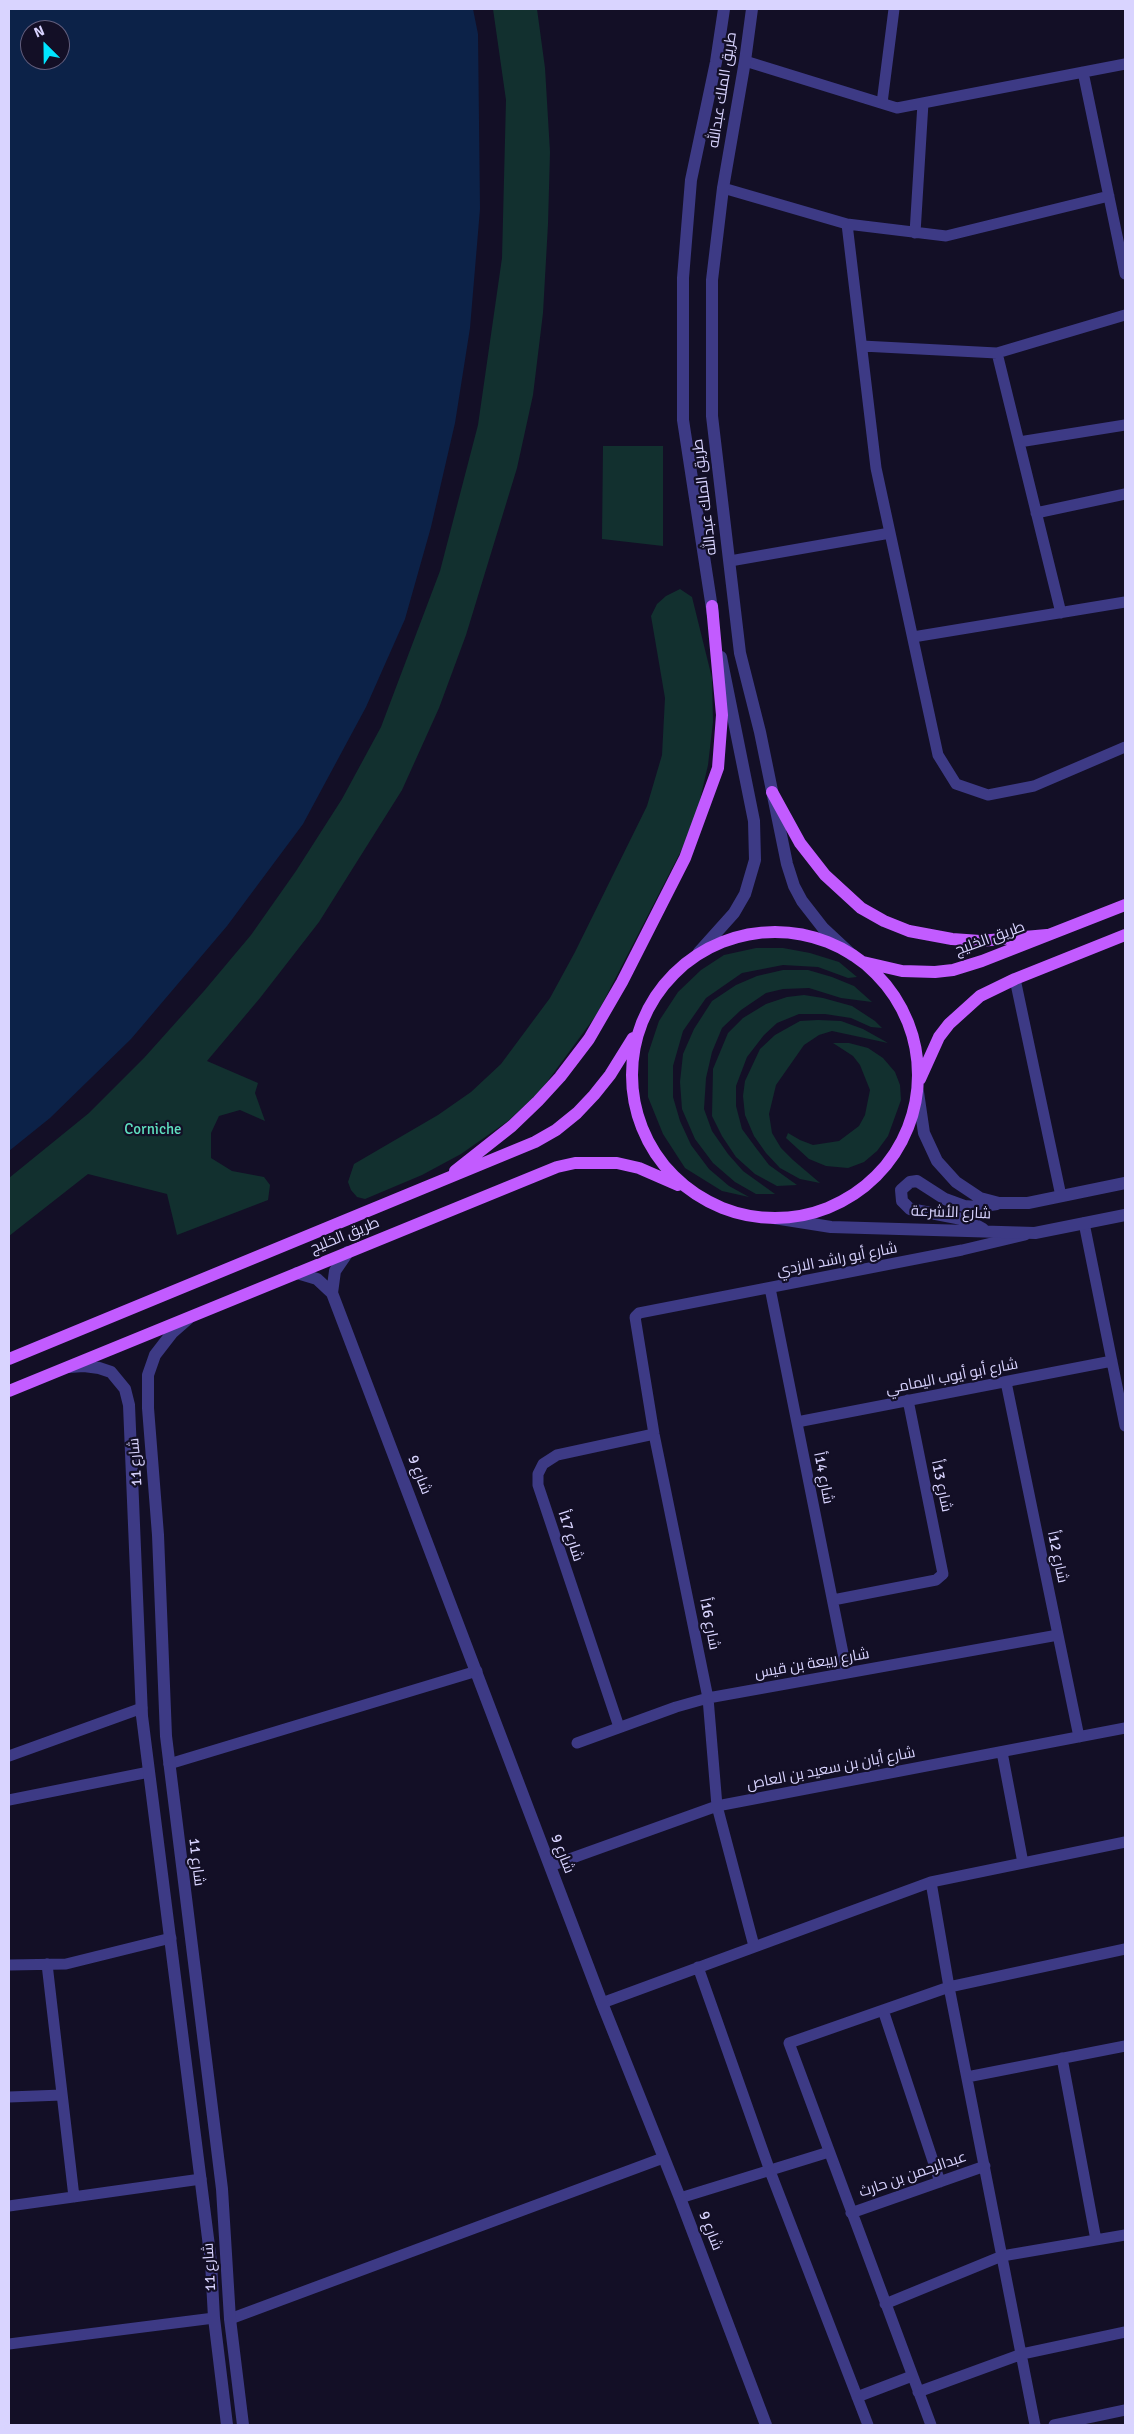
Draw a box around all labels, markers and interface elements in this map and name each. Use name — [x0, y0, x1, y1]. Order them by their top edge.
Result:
north arrow — [20, 20, 70, 70]
text: N — [32, 22, 47, 41]
street label: طريق الملك عبدالله — [705, 31, 741, 149]
street label: طريق الملك عبدالله — [689, 438, 721, 556]
street label: طريق الخليج — [953, 918, 1027, 960]
park label: Corniche — [124, 1121, 182, 1139]
street label: شارع الأشرعة — [911, 1203, 991, 1223]
street label: طريق الخليج — [308, 1214, 382, 1258]
street label: شارع أبو راشد الازدي — [775, 1239, 899, 1281]
street label: شارع أبو أيوب اليمامي — [884, 1355, 1020, 1399]
street label: شارع 11 — [125, 1437, 147, 1487]
street label: شارع 14أ — [809, 1450, 837, 1506]
street label: شارع 9 — [403, 1453, 435, 1497]
street label: شارع 13أ — [927, 1458, 955, 1514]
street label: شارع 17أ — [553, 1508, 587, 1564]
street label: شارع 12أ — [1043, 1529, 1071, 1585]
street label: شارع 16أ — [695, 1596, 723, 1652]
street label: شارع ربيعة بن قيس — [753, 1645, 871, 1683]
street label: شارع أبان بن سعيد بن العاص — [745, 1744, 917, 1794]
street label: شارع 9 — [546, 1832, 578, 1876]
street label: شارع 11 — [184, 1837, 208, 1887]
street label: عبدالرحمن بن حارث — [857, 2148, 969, 2202]
street label: شارع 9 — [694, 2209, 726, 2253]
street label: شارع 11 — [200, 2242, 220, 2292]

